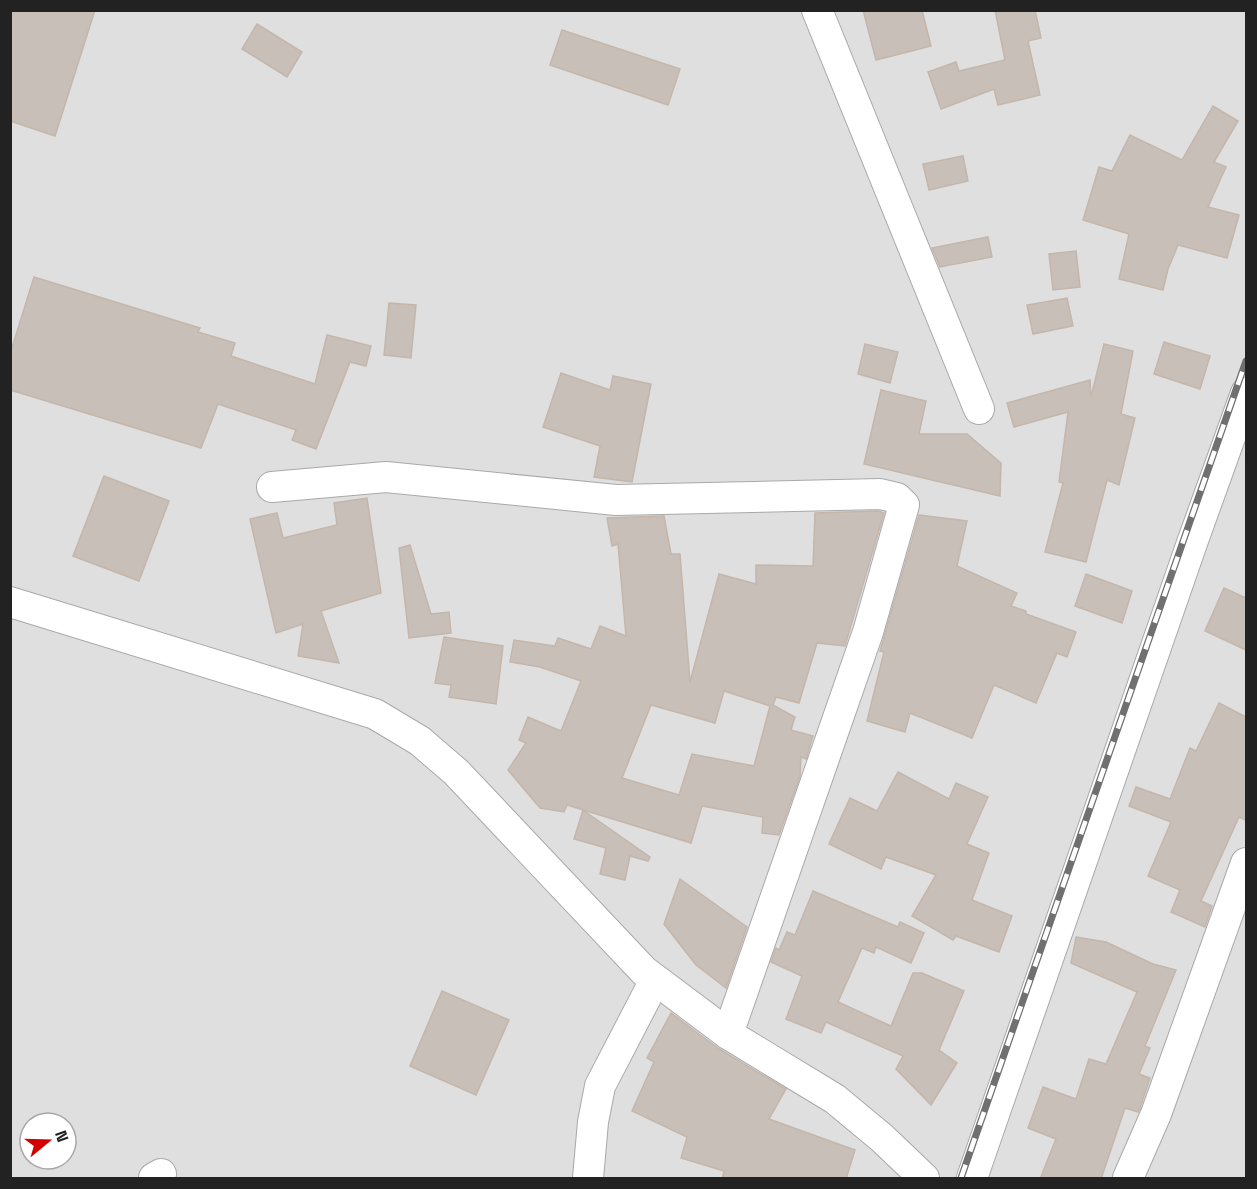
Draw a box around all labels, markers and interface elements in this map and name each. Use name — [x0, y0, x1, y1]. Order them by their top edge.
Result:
north arrow — [18, 1111, 78, 1171]
text: N — [50, 1128, 73, 1145]

